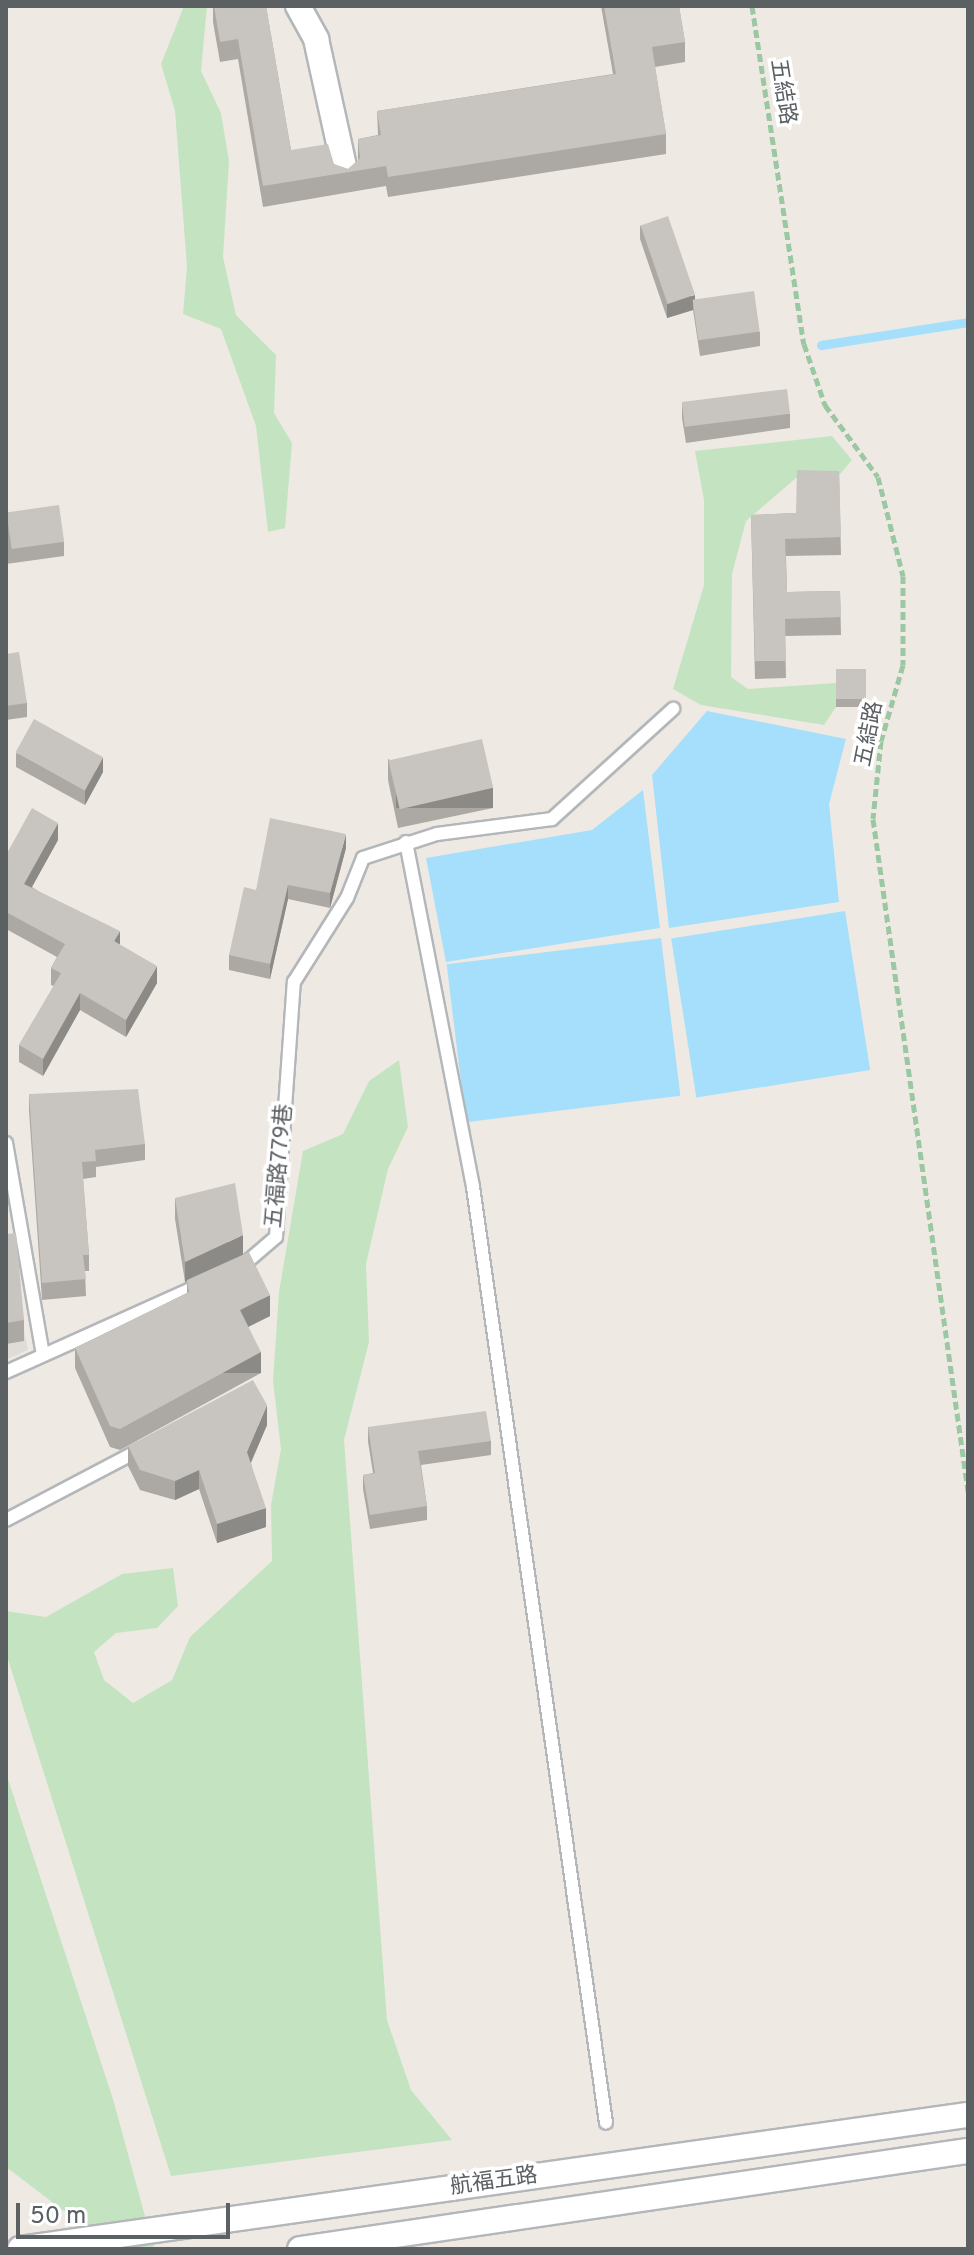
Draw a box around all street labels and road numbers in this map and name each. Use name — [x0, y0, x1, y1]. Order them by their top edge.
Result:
street label: 五結路 — [764, 57, 800, 127]
street label: 五結路 — [851, 699, 889, 769]
street label: 五福路779巷 — [261, 1103, 299, 1229]
street label: 航福五路 — [449, 2163, 539, 2201]

